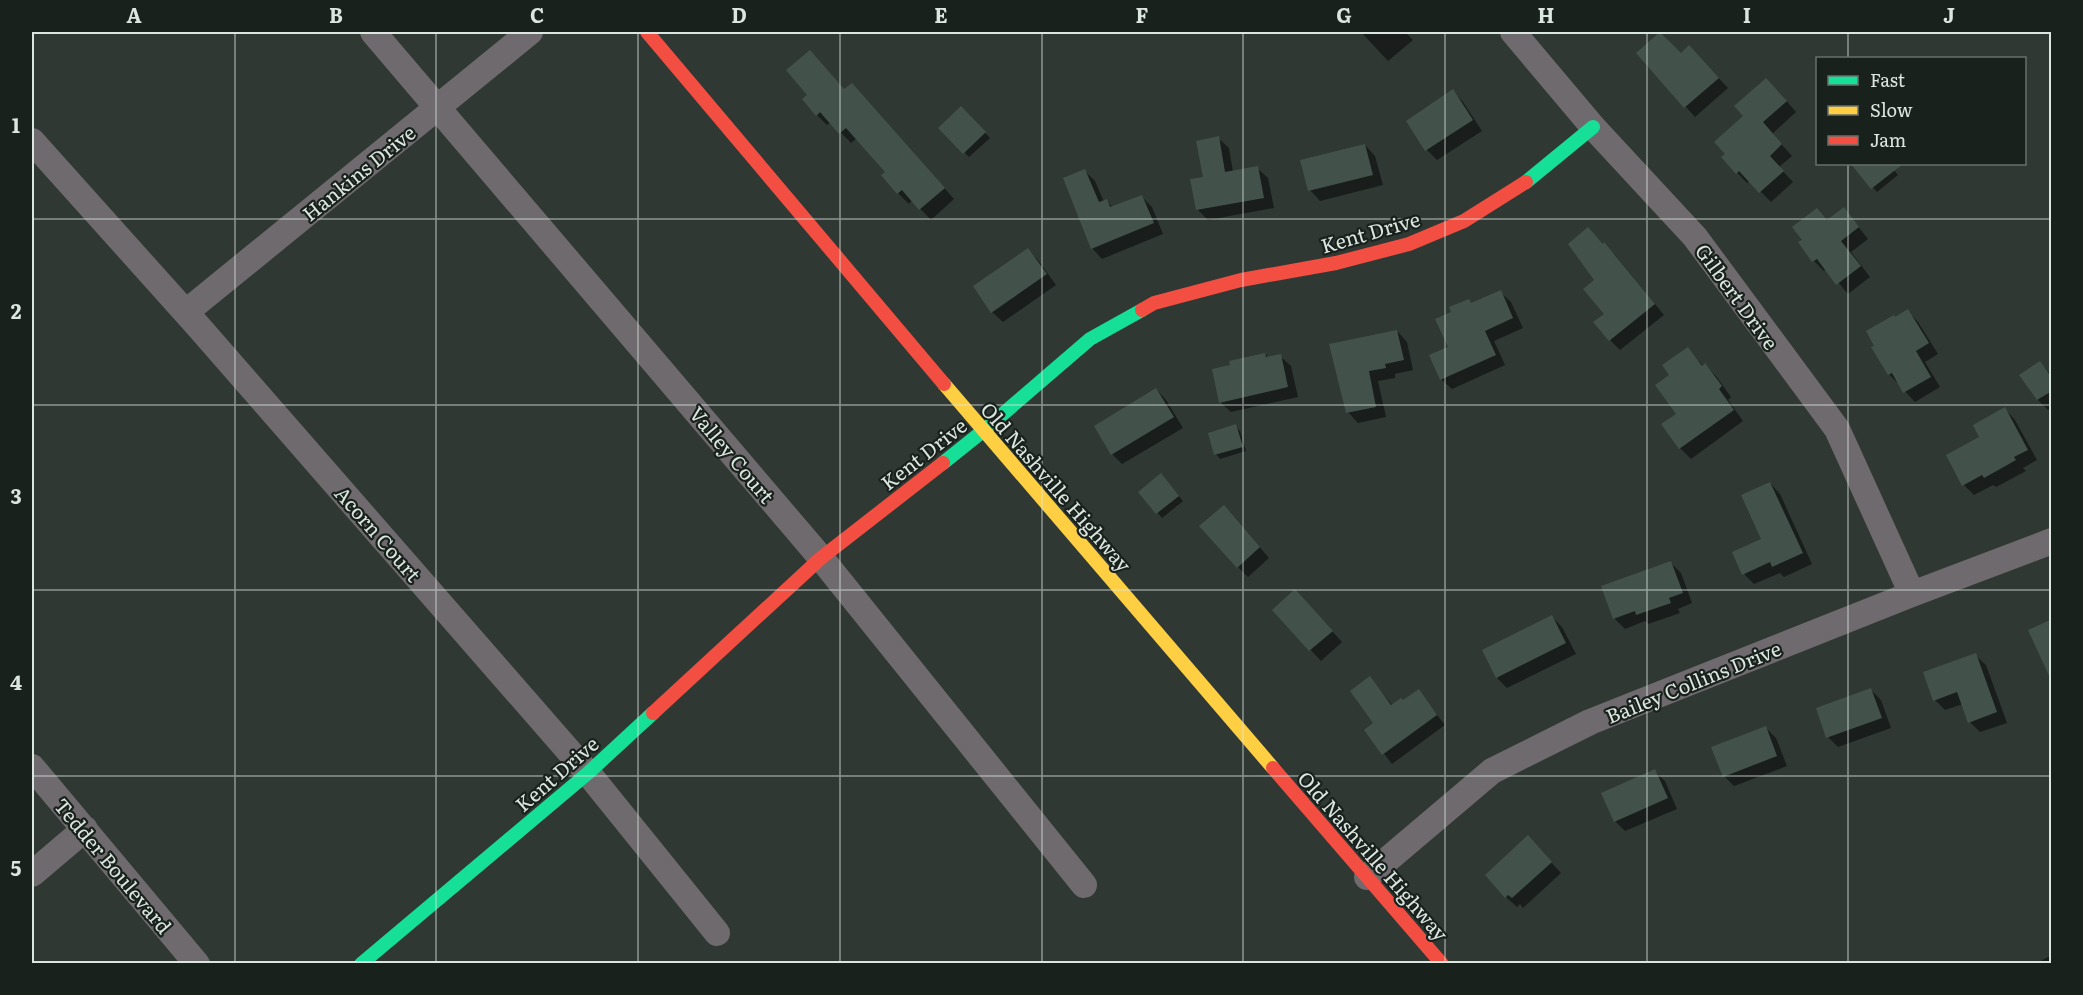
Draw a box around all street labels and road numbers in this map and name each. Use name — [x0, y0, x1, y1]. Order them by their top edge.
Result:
street label: Hankins Drive — [295, 117, 421, 227]
street label: Kent Drive — [1317, 203, 1423, 259]
street label: Gilbert Drive — [1689, 237, 1787, 355]
street label: Old Nashville Highway — [975, 394, 1140, 578]
street label: Valley Court — [683, 399, 783, 509]
street label: Kent Drive — [874, 410, 972, 496]
street label: Acorn Court — [329, 478, 429, 588]
street label: Bailey Collins Drive — [1601, 632, 1785, 730]
street label: Kent Drive — [508, 728, 604, 818]
street label: Old Nashville Highway — [1292, 763, 1457, 947]
street label: Tedder Boulevard — [48, 791, 180, 939]

